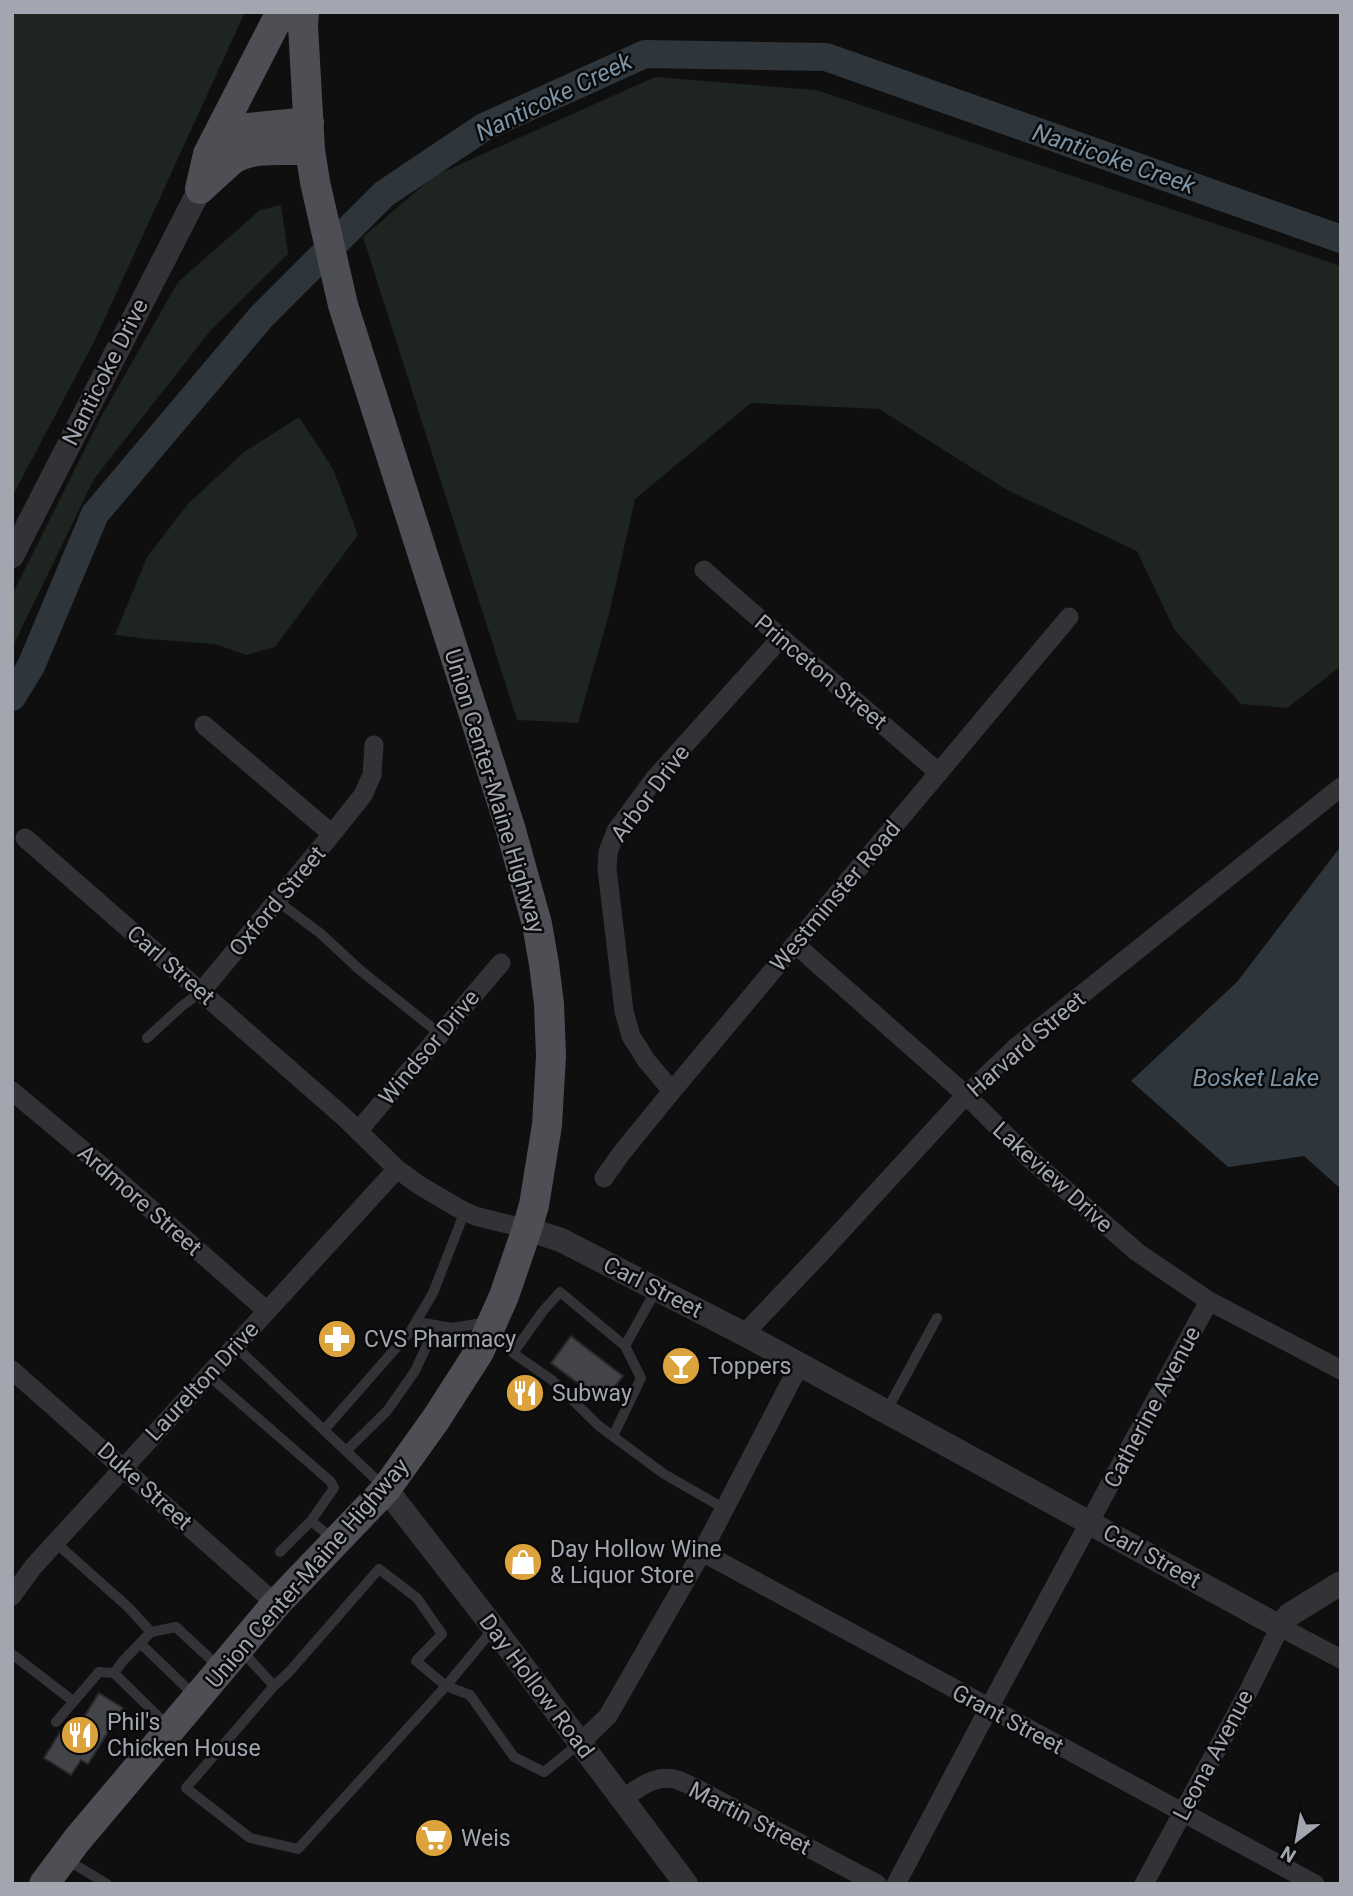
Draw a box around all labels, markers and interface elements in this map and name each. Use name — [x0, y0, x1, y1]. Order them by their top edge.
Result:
water label: Nanticoke Creek — [471, 47, 638, 147]
water label: Nanticoke Creek — [1029, 118, 1200, 200]
street label: Nanticoke Drive — [57, 294, 154, 450]
street label: Princeton Street — [749, 609, 892, 736]
street label: Union Center-Maine Highway — [438, 646, 551, 936]
street label: Arbor Drive — [605, 740, 695, 847]
street label: Westminster Road — [765, 816, 906, 977]
street label: Oxford Street — [224, 841, 331, 962]
street label: Carl Street — [121, 920, 220, 1011]
street label: Windsor Drive — [373, 984, 485, 1110]
street label: Harvard Street — [962, 986, 1091, 1103]
water label: Bosket Lake — [1193, 1064, 1319, 1092]
street label: Lakeview Drive — [987, 1116, 1118, 1238]
street label: Ardmore Street — [72, 1139, 207, 1261]
street label: Carl Street — [599, 1251, 707, 1324]
street label: Laurelton Drive — [140, 1316, 265, 1447]
pharmacy icon: CVS Pharmacy — [316, 1318, 358, 1360]
street label: Catherine Avenue — [1098, 1322, 1206, 1493]
place label: CVS Pharmacy — [364, 1326, 516, 1353]
bar icon: Toppers — [660, 1345, 702, 1387]
place label: Toppers — [708, 1353, 791, 1380]
restaurant icon: Subway — [504, 1372, 546, 1414]
place label: Subway — [552, 1380, 632, 1407]
street label: Duke Street — [92, 1437, 197, 1536]
street label: Union Center-Maine Highway — [200, 1453, 415, 1694]
street label: Carl Street — [1098, 1519, 1205, 1594]
place label: Day Hollow Wine & Liquor Store — [550, 1536, 722, 1589]
shop icon: Day Hollow Wine & Liquor Store — [502, 1541, 544, 1583]
street label: Day Hollow Road — [474, 1609, 600, 1764]
street label: Grant Street — [948, 1679, 1068, 1760]
street label: Leona Avenue — [1168, 1685, 1259, 1825]
place label: Phil's Chicken House — [107, 1709, 261, 1762]
restaurant icon: Phil's Chicken House — [59, 1714, 101, 1756]
street label: Martin Street — [684, 1776, 815, 1861]
north arrow — [1262, 1805, 1332, 1875]
supermarket icon: Weis — [413, 1817, 455, 1859]
place label: Weis — [461, 1825, 511, 1852]
text: N — [1277, 1841, 1300, 1867]

